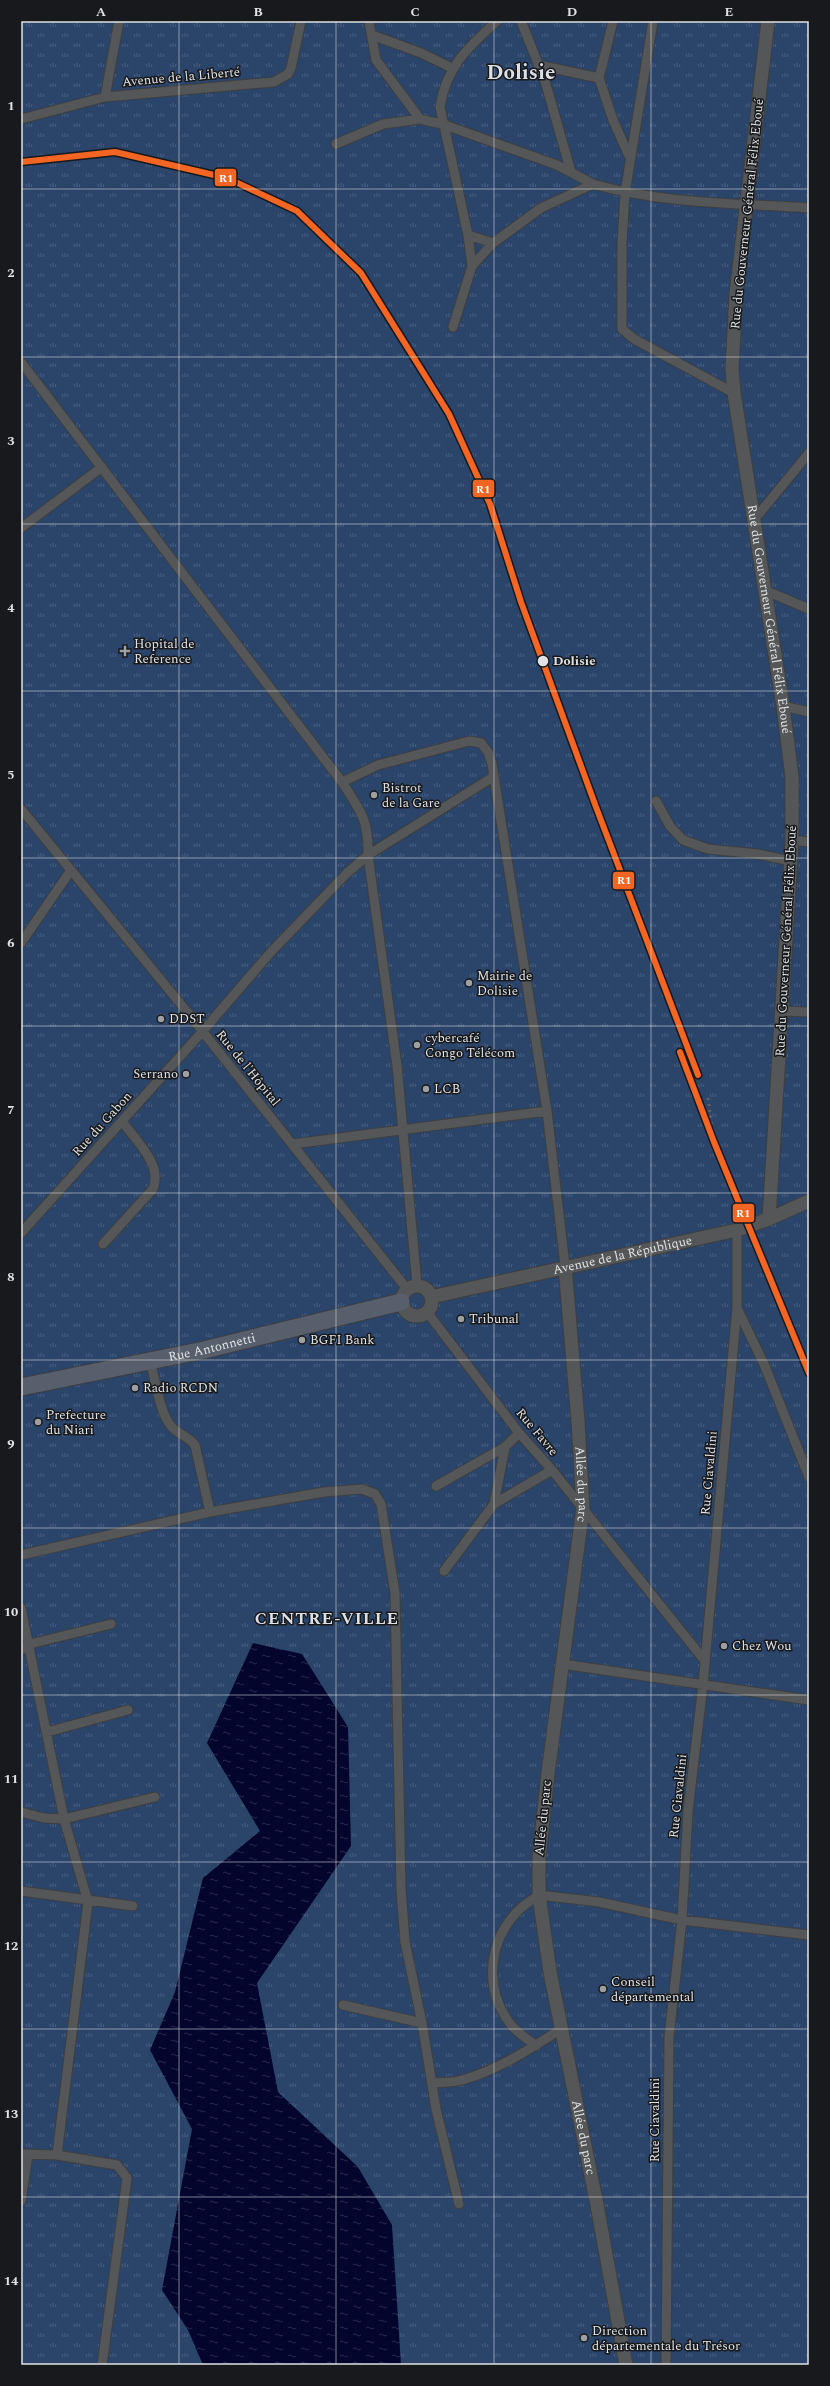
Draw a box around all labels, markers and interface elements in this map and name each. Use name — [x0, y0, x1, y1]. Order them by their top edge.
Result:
text: A — [96, 2, 106, 22]
text: B — [253, 2, 263, 22]
text: C — [410, 2, 420, 22]
text: D — [567, 2, 577, 22]
text: E — [725, 2, 734, 22]
district label: Dolisie — [487, 57, 555, 89]
street label: Avenue de la Liberté — [121, 62, 241, 92]
text: 1 — [7, 96, 15, 116]
street label: Rue du Gouverneur Général Félix Eboué — [725, 98, 769, 330]
line badge: R1 — [214, 168, 237, 187]
text: R1 — [219, 170, 233, 187]
text: 2 — [7, 263, 15, 283]
text: 3 — [7, 431, 15, 451]
line badge: R1 — [472, 479, 495, 498]
text: R1 — [476, 481, 490, 498]
street label: Rue du Gouverneur Général Félix Eboué — [742, 503, 796, 735]
text: 4 — [7, 598, 15, 618]
place label: Hopital de Reference — [134, 634, 195, 669]
marker: Hopital de Reference — [119, 645, 131, 657]
place label: Dolisie — [553, 651, 596, 671]
marker: Dolisie — [536, 654, 550, 668]
text: 5 — [7, 765, 15, 785]
place label: Bistrot de la Gare — [382, 778, 440, 813]
marker: Bistrot de la Gare — [369, 790, 379, 800]
street label: Rue du Gouverneur Général Félix Eboué — [770, 825, 802, 1057]
line badge: R1 — [612, 871, 635, 890]
text: R1 — [617, 872, 631, 889]
text: 6 — [7, 933, 15, 953]
place label: Mairie de Dolisie — [477, 966, 532, 1001]
marker: Mairie de Dolisie — [464, 978, 474, 988]
place label: DDST — [169, 1009, 205, 1029]
marker: DDST — [156, 1014, 166, 1024]
street label: Rue de l'Hôpital — [211, 1026, 285, 1111]
place label: cybercafé Congo Télécom — [425, 1028, 515, 1063]
marker: cybercafé Congo Télécom — [412, 1040, 422, 1050]
place label: Serrano — [133, 1064, 178, 1084]
marker: Serrano — [181, 1069, 191, 1079]
place label: LCB — [434, 1079, 460, 1099]
marker: LCB — [421, 1084, 431, 1094]
street label: Rue du Gabon — [67, 1087, 137, 1161]
text: 7 — [7, 1100, 15, 1120]
line badge: R1 — [732, 1203, 755, 1223]
text: R1 — [736, 1205, 750, 1222]
street label: Avenue de la République — [551, 1230, 694, 1280]
text: 8 — [7, 1267, 15, 1287]
place label: Tribunal — [469, 1309, 519, 1329]
marker: Tribunal — [456, 1314, 466, 1324]
street label: Rue Antonnetti — [166, 1328, 258, 1367]
place label: BGFI Bank — [310, 1330, 375, 1350]
marker: BGFI Bank — [297, 1335, 307, 1345]
place label: Radio RCDN — [143, 1378, 218, 1398]
marker: Radio RCDN — [130, 1383, 140, 1393]
street label: Rue Favre — [511, 1404, 563, 1460]
place label: Prefecture du Niari — [46, 1405, 106, 1440]
marker: Prefecture du Niari — [33, 1417, 43, 1427]
street label: Rue Ciavaldini — [695, 1430, 723, 1516]
text: 9 — [7, 1434, 15, 1454]
street label: Allée du parc — [569, 1446, 593, 1524]
text: 10 — [4, 1602, 18, 1622]
district label: CENTRE-VILLE — [255, 1606, 399, 1632]
place label: Chez Wou — [732, 1636, 792, 1656]
marker: Chez Wou — [719, 1641, 729, 1651]
street label: Rue Ciavaldini — [664, 1753, 692, 1839]
text: 11 — [4, 1769, 18, 1789]
street label: Allée du parc — [529, 1779, 557, 1857]
text: 12 — [4, 1936, 18, 1956]
place label: Conseil départemental — [611, 1972, 694, 2007]
marker: Conseil départemental — [598, 1984, 608, 1994]
street label: Rue Ciavaldini — [645, 2078, 665, 2162]
street label: Allée du parc — [566, 2098, 601, 2177]
text: 13 — [4, 2104, 18, 2124]
text: 14 — [4, 2271, 19, 2291]
place label: Direction départementale du Trésor — [592, 2321, 740, 2356]
marker: Direction départementale du Trésor — [579, 2333, 589, 2343]

